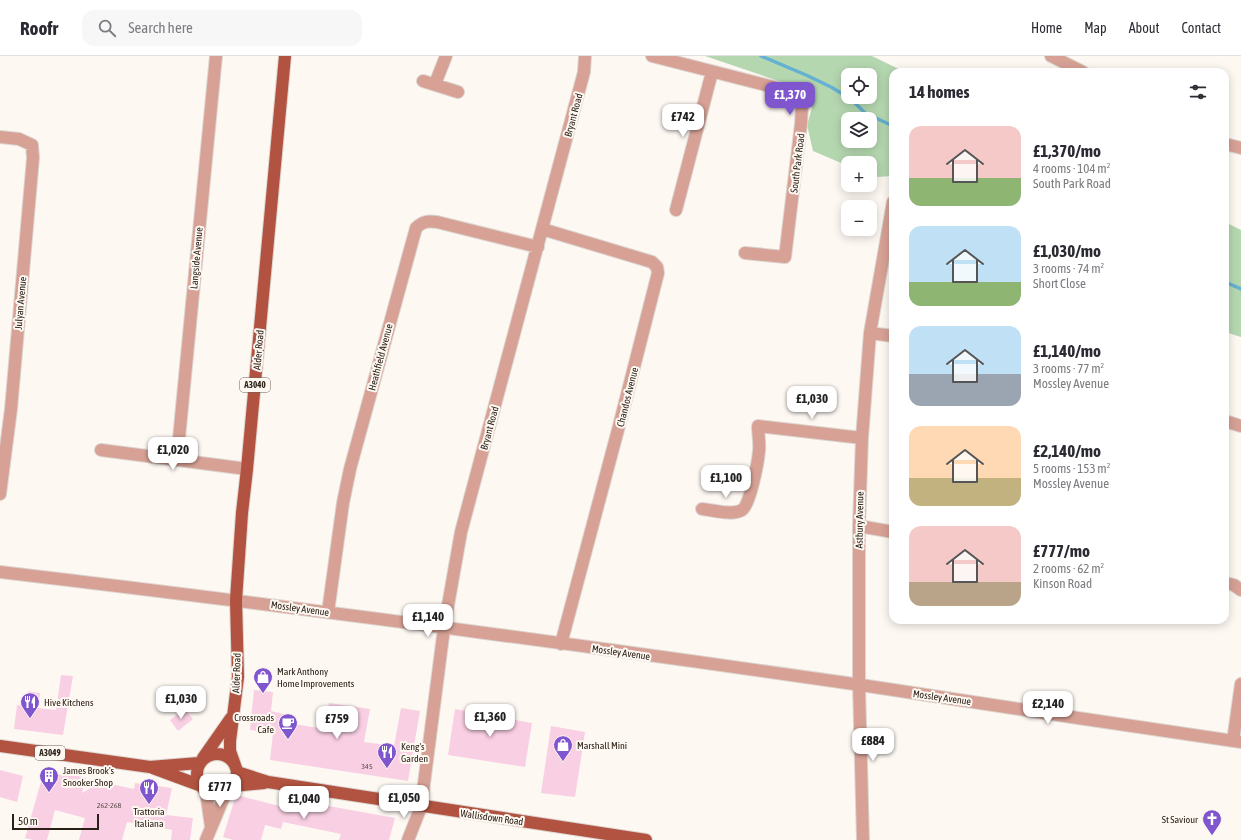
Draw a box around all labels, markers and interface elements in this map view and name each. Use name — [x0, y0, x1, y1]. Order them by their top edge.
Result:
search box — [82, 10, 362, 46]
text: Roofr — [20, 17, 58, 39]
icon: search — [96, 17, 118, 39]
text: Search here — [128, 19, 193, 36]
text: Home — [1031, 20, 1062, 36]
text: Map — [1084, 20, 1107, 36]
text: About — [1129, 20, 1160, 36]
text: Contact — [1182, 20, 1221, 36]
map controls — [841, 68, 877, 236]
button: locate — [841, 68, 877, 104]
icon: filters — [1187, 81, 1209, 103]
pin: £1,370 — [757, 82, 823, 116]
text: 14 homes — [909, 82, 970, 102]
text: £1,370 — [774, 87, 806, 102]
street label: Bryant Road — [562, 92, 585, 138]
pin: £742 — [659, 104, 707, 138]
text: £742 — [671, 109, 695, 124]
button: layers — [841, 112, 877, 148]
street label: South Park Road — [788, 132, 807, 194]
text: £1,370/mo — [1033, 141, 1101, 161]
icon: home — [941, 142, 989, 190]
button: + — [841, 156, 877, 192]
text: 4 rooms · 104 m² — [1033, 161, 1110, 176]
text: South Park Road — [1033, 176, 1111, 191]
button: − — [841, 200, 877, 236]
street label: Langside Avenue — [188, 226, 205, 289]
text: £1,030/mo — [1033, 241, 1101, 261]
icon: home — [941, 242, 989, 290]
text: 3 rooms · 74 m² — [1033, 261, 1104, 276]
street label: Julyan Avenue — [13, 276, 28, 330]
text: Short Close — [1033, 276, 1086, 291]
street label: Heathfield Avenue — [366, 322, 395, 392]
street label: Alder Road — [251, 329, 266, 371]
text: £1,140/mo — [1033, 341, 1101, 361]
icon: home — [941, 342, 989, 390]
text: 3 rooms · 77 m² — [1033, 361, 1104, 376]
street label: Chandos Avenue — [615, 366, 640, 428]
text: Mossley Avenue — [1033, 376, 1109, 391]
road number: A3040 — [240, 378, 270, 392]
pin: £1,030 — [779, 386, 845, 420]
text: £1,030 — [796, 391, 828, 406]
street label: Bryant Road — [478, 405, 501, 451]
pin: £1,020 — [140, 437, 206, 471]
text: £2,140/mo — [1033, 441, 1101, 461]
text: £1,020 — [157, 442, 189, 457]
icon: home — [941, 442, 989, 490]
text: 5 rooms · 153 m² — [1033, 461, 1110, 476]
pin: £1,100 — [693, 465, 759, 499]
text: £1,100 — [710, 470, 742, 485]
text: Mossley Avenue — [1033, 476, 1109, 491]
street label: Astbury Avenue — [854, 491, 866, 549]
text: £777/mo — [1033, 541, 1090, 561]
icon: home — [941, 542, 989, 590]
text: 2 rooms · 62 m² — [1033, 561, 1104, 576]
text: Kinson Road — [1033, 576, 1092, 591]
street label: Mossley Avenue — [270, 599, 330, 618]
pin: £1,140 — [395, 604, 461, 638]
text: £1,140 — [412, 609, 444, 624]
street label: Mossley Avenue — [591, 643, 651, 662]
street label: Alder Road — [230, 653, 243, 693]
shop icon: Mark Anthony Home Improvements — [252, 666, 274, 694]
place label: Mark Anthony Home Improvements — [277, 666, 355, 689]
pin: £1,030 — [148, 686, 214, 720]
street label: Mossley Avenue — [912, 688, 972, 707]
restaurant icon: Hive Kitchens — [19, 691, 41, 719]
text: £1,030 — [165, 691, 197, 706]
pin: £2,140 — [1015, 691, 1081, 725]
text: £2,140 — [1032, 696, 1064, 711]
place label: Hive Kitchens — [44, 697, 94, 708]
pin: £1,360 — [457, 704, 523, 738]
pin: £759 — [313, 706, 361, 740]
text: £1,360 — [474, 709, 506, 724]
text: £759 — [325, 711, 349, 726]
place label: Crossroads Cafe — [234, 712, 274, 735]
cafe icon: Crossroads Cafe — [277, 712, 299, 740]
pin: £884 — [849, 728, 897, 762]
text: £884 — [861, 733, 885, 748]
shop icon: Marshall Mini — [552, 734, 574, 762]
place label: Marshall Mini — [577, 740, 627, 751]
restaurant icon: Keng's Garden — [376, 741, 398, 769]
place label: Keng's Garden — [401, 741, 428, 764]
road number: A3049 — [35, 746, 65, 760]
house number: 345 — [361, 762, 373, 771]
building icon: James Brook's Snooker Shop — [38, 765, 60, 793]
place label: James Brook's Snooker Shop — [63, 765, 115, 788]
pin: £777 — [196, 774, 244, 808]
restaurant icon: Trattoria Italiana — [138, 777, 160, 805]
text: £777 — [208, 779, 232, 794]
pin: £1,050 — [371, 785, 437, 819]
pin: £1,040 — [271, 786, 337, 820]
text: £1,050 — [388, 790, 420, 805]
text: £1,040 — [288, 791, 320, 806]
house number: 262-268 — [97, 801, 122, 810]
place label: Trattoria Italiana — [133, 806, 165, 829]
street label: Wallisdown Road — [460, 808, 524, 827]
church icon: St Saviour — [1201, 808, 1223, 836]
scale bar — [12, 812, 99, 831]
place label: St Saviour — [1162, 814, 1199, 825]
text: 50 m — [18, 815, 38, 827]

